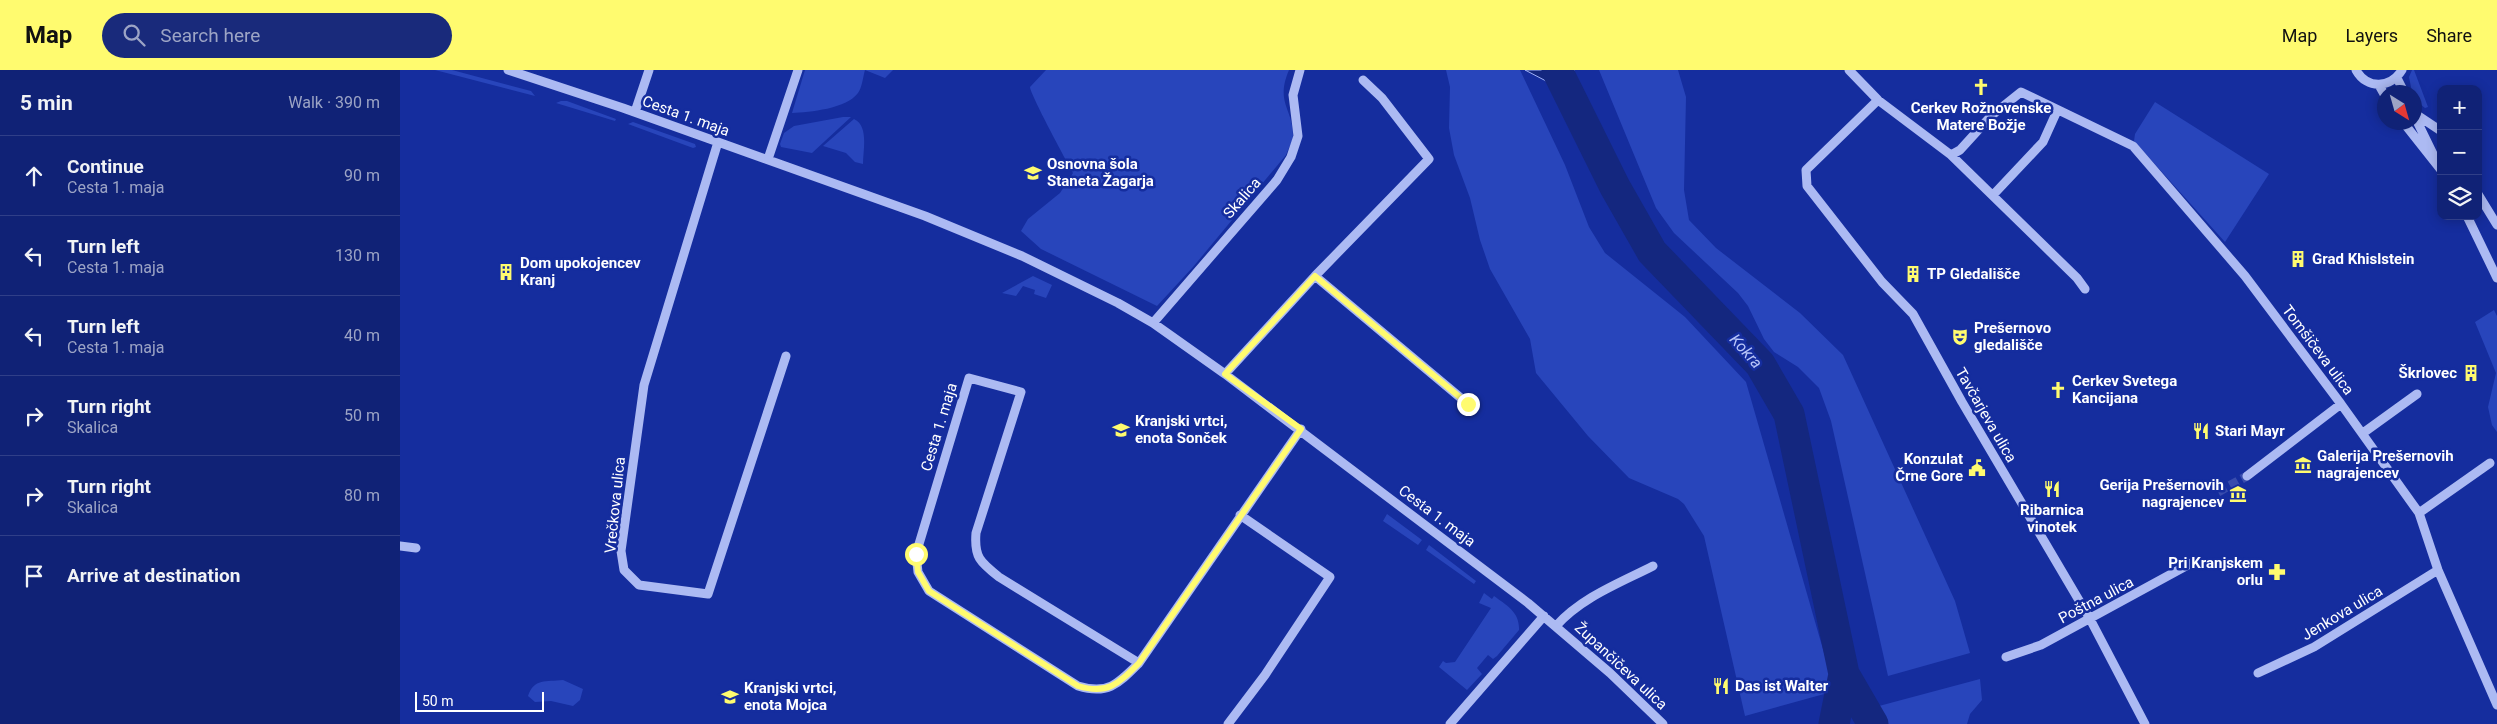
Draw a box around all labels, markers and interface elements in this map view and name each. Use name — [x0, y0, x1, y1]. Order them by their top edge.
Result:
search box — [102, 13, 452, 58]
text: Map — [25, 21, 72, 49]
icon: search — [120, 21, 148, 49]
text: Search here — [160, 24, 260, 47]
text: Map — [2282, 25, 2317, 46]
text: Layers — [2345, 25, 2398, 46]
text: Share — [2426, 25, 2472, 46]
church icon: Cerkev Rožnovenske Matere Božje — [1971, 77, 1991, 97]
north arrow — [2377, 85, 2422, 130]
map controls — [2437, 85, 2482, 220]
button: + — [2437, 85, 2482, 130]
text: 5 min — [20, 91, 73, 115]
street label: Cesta 1. maja — [640, 92, 732, 140]
text: Walk · 390 m — [288, 93, 380, 112]
place label: Cerkev Rožnovenske Matere Božje — [1911, 99, 2051, 134]
button: − — [2437, 130, 2482, 175]
text: Continue — [67, 155, 144, 178]
place label: Osnovna šola Staneta Žagarja — [1047, 155, 1154, 190]
icon: ahead — [20, 162, 48, 190]
school or university icon: Osnovna šola Staneta Žagarja — [1023, 163, 1043, 183]
text: 90 m — [344, 166, 380, 185]
street label: Skalica — [1219, 174, 1265, 222]
button: layers — [2437, 175, 2482, 220]
text: Cesta 1. maja — [67, 178, 165, 197]
text: Turn left — [67, 235, 140, 258]
icon: left — [20, 242, 48, 270]
text: 130 m — [335, 246, 380, 265]
building icon: Grad Khislstein — [2288, 249, 2308, 269]
place label: Grad Khislstein — [2312, 250, 2415, 268]
place label: Dom upokojencev Kranj — [520, 254, 641, 289]
text: Cesta 1. maja — [67, 258, 165, 277]
building icon: Dom upokojencev Kranj — [496, 262, 516, 282]
building icon: TP Gledališče — [1903, 264, 1923, 284]
place label: TP Gledališče — [1927, 265, 2020, 283]
street label: Tomšičeva ulica — [2278, 302, 2358, 398]
text: Turn left — [67, 315, 140, 338]
place label: Prešernovo gledališče — [1974, 319, 2051, 354]
icon: left — [20, 322, 48, 350]
text: 40 m — [344, 326, 380, 345]
theatre icon: Prešernovo gledališče — [1950, 327, 1970, 347]
water label: Kokra — [1726, 330, 1766, 372]
text: Cesta 1. maja — [67, 338, 165, 357]
building icon: Škrlovec — [2461, 363, 2481, 383]
street label: Tavčarjeva ulica — [1952, 364, 2020, 466]
place label: Škrlovec — [2399, 364, 2457, 382]
place label: Cerkev Svetega Kancijana — [2072, 372, 2177, 407]
church icon: Cerkev Svetega Kancijana — [2048, 380, 2068, 400]
street label: Cesta 1. maja — [917, 381, 961, 473]
route end — [1457, 393, 1480, 416]
text: Turn right — [67, 395, 151, 418]
icon: right — [20, 402, 48, 430]
text: 50 m — [344, 406, 380, 425]
place label: Kranjski vrtci, enota Sonček — [1135, 412, 1228, 447]
text: Skalica — [67, 418, 118, 437]
school or university icon: Kranjski vrtci, enota Sonček — [1111, 420, 1131, 440]
restaurant icon: Stari Mayr — [2191, 421, 2211, 441]
place label: Stari Mayr — [2215, 422, 2285, 440]
place label: Galerija Prešernovih nagrajencev — [2317, 447, 2454, 482]
place label: Konzulat Črne Gore — [1895, 450, 1963, 485]
museum icon: Galerija Prešernovih nagrajencev — [2293, 455, 2313, 475]
street label: Vrečkova ulica — [601, 456, 629, 554]
public building icon: Konzulat Črne Gore — [1967, 458, 1987, 478]
text: Turn right — [67, 475, 151, 498]
place label: Gerija Prešernovih nagrajencev — [2099, 476, 2224, 511]
restaurant icon: Ribarnica vinotek — [2042, 479, 2062, 499]
street label: Cesta 1. maja — [1395, 481, 1479, 551]
icon: right — [20, 482, 48, 510]
museum icon: Gerija Prešernovih nagrajencev — [2228, 484, 2248, 504]
text: 80 m — [344, 486, 380, 505]
text: Skalica — [67, 498, 118, 517]
place label: Ribarnica vinotek — [2020, 501, 2084, 536]
route start — [905, 543, 928, 566]
place label: Pri Kranjskem orlu — [2168, 554, 2263, 589]
icon: arrive — [20, 562, 48, 590]
pharmacy icon: Pri Kranjskem orlu — [2267, 562, 2287, 582]
text: Arrive at destination — [67, 564, 240, 587]
street label: Poštna ulica — [2055, 573, 2137, 627]
street label: Jenkova ulica — [2298, 582, 2386, 644]
street label: Župančičeva ulica — [1571, 619, 1671, 713]
restaurant icon: Das ist Walter — [1711, 676, 1731, 696]
place label: Das ist Walter — [1735, 677, 1829, 695]
place label: Kranjski vrtci, enota Mojca — [744, 679, 837, 714]
school or university icon: Kranjski vrtci, enota Mojca — [720, 687, 740, 707]
scale bar — [415, 689, 544, 712]
text: 50 m — [422, 693, 454, 709]

